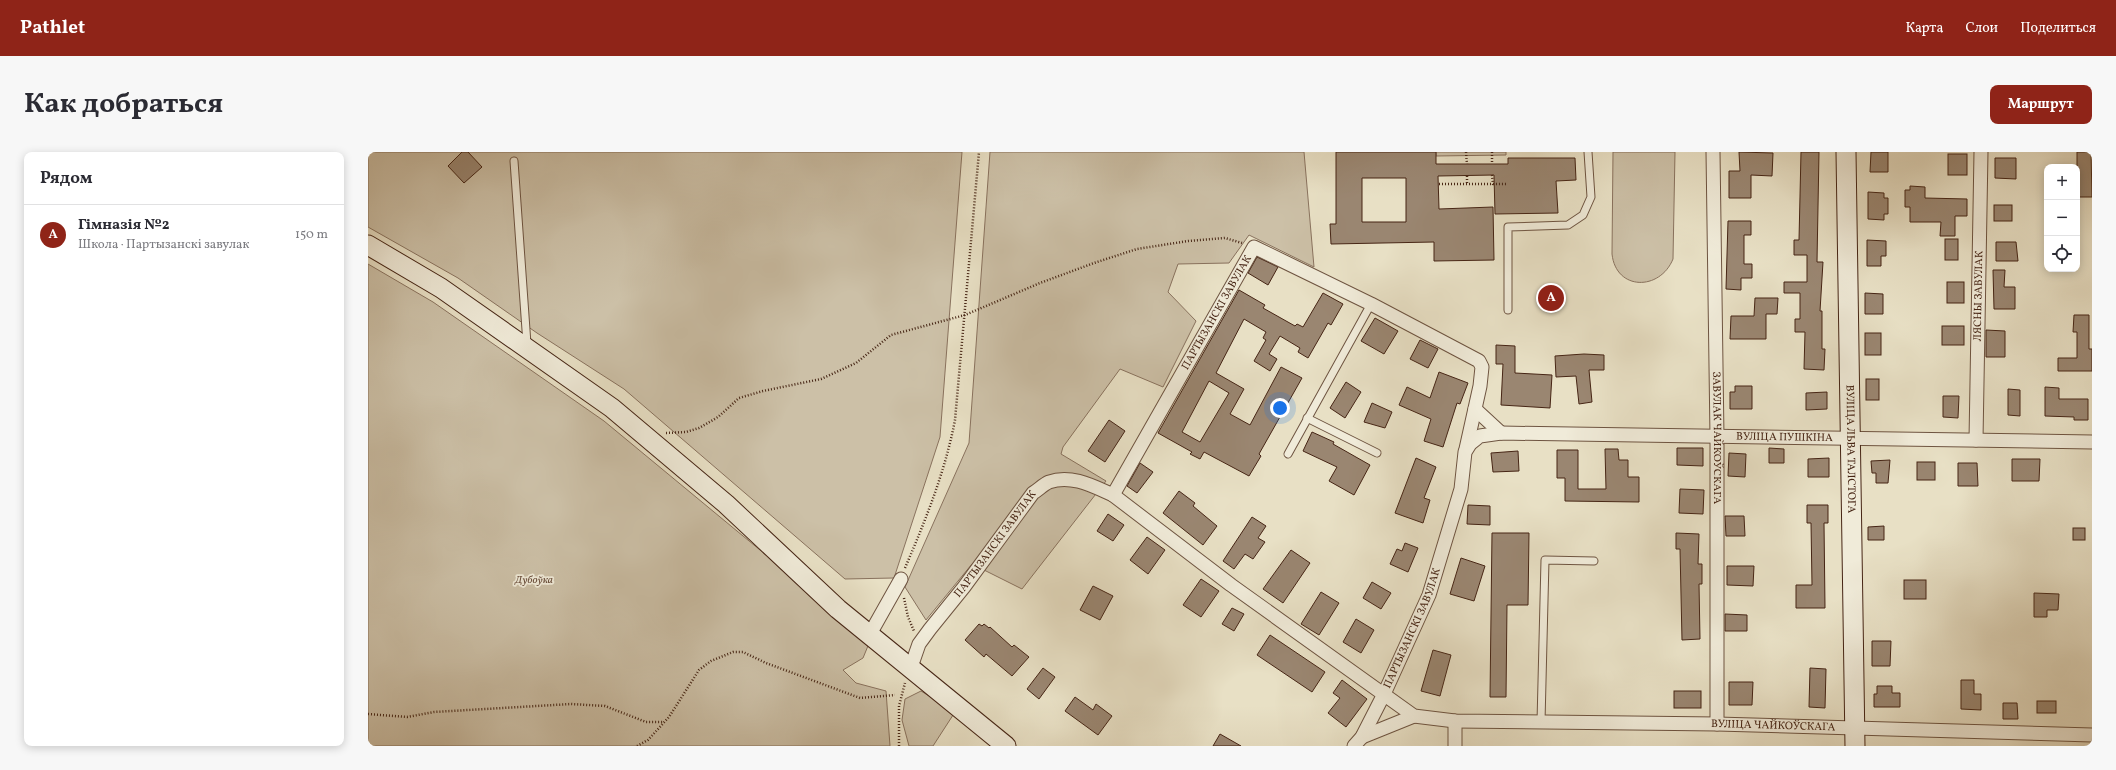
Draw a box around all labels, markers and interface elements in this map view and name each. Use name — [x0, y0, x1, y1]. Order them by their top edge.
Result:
text: Pathlet — [20, 15, 85, 41]
text: Карта — [1905, 19, 1943, 38]
text: Слои — [1965, 19, 1998, 38]
text: Поделиться — [2020, 19, 2096, 38]
text: Как добраться — [24, 85, 223, 124]
button: Маршрут — [1990, 85, 2092, 124]
map controls — [2044, 164, 2080, 272]
button: + — [2044, 164, 2080, 200]
text: Рядом — [40, 167, 93, 190]
button: − — [2044, 200, 2080, 236]
text: Гімназія №2 — [78, 215, 170, 236]
text: A — [48, 226, 58, 244]
text: 150 m — [295, 226, 328, 244]
text: Школа · Партызанскі завулак — [78, 236, 250, 254]
button: locate — [2044, 236, 2080, 272]
street label: ЛЯСНЫ ЗАВУЛАК — [1970, 250, 1987, 342]
street label: ПАРТЫЗАНСКІ ЗАВУЛАК — [1178, 252, 1256, 373]
pin: A — [1538, 283, 1564, 313]
street label: ЗАВУЛАК ЧАЙКОЎСКАГА — [1709, 371, 1725, 505]
street label: ВУЛІЦА ЛЬВА ТАЛСТОГА — [1842, 385, 1859, 514]
your location — [1270, 398, 1290, 418]
street label: ВУЛІЦА ПУШКІНА — [1736, 429, 1833, 446]
street label: ПАРТЫЗАНСКІ ЗАВУЛАК — [951, 487, 1040, 601]
street label: ПАРТЫЗАНСКІ ЗАВУЛАК — [1380, 566, 1444, 691]
park label: Дубоўка — [514, 573, 553, 588]
street label: ВУЛІЦА ЧАЙКОЎСКАГА — [1711, 716, 1836, 735]

